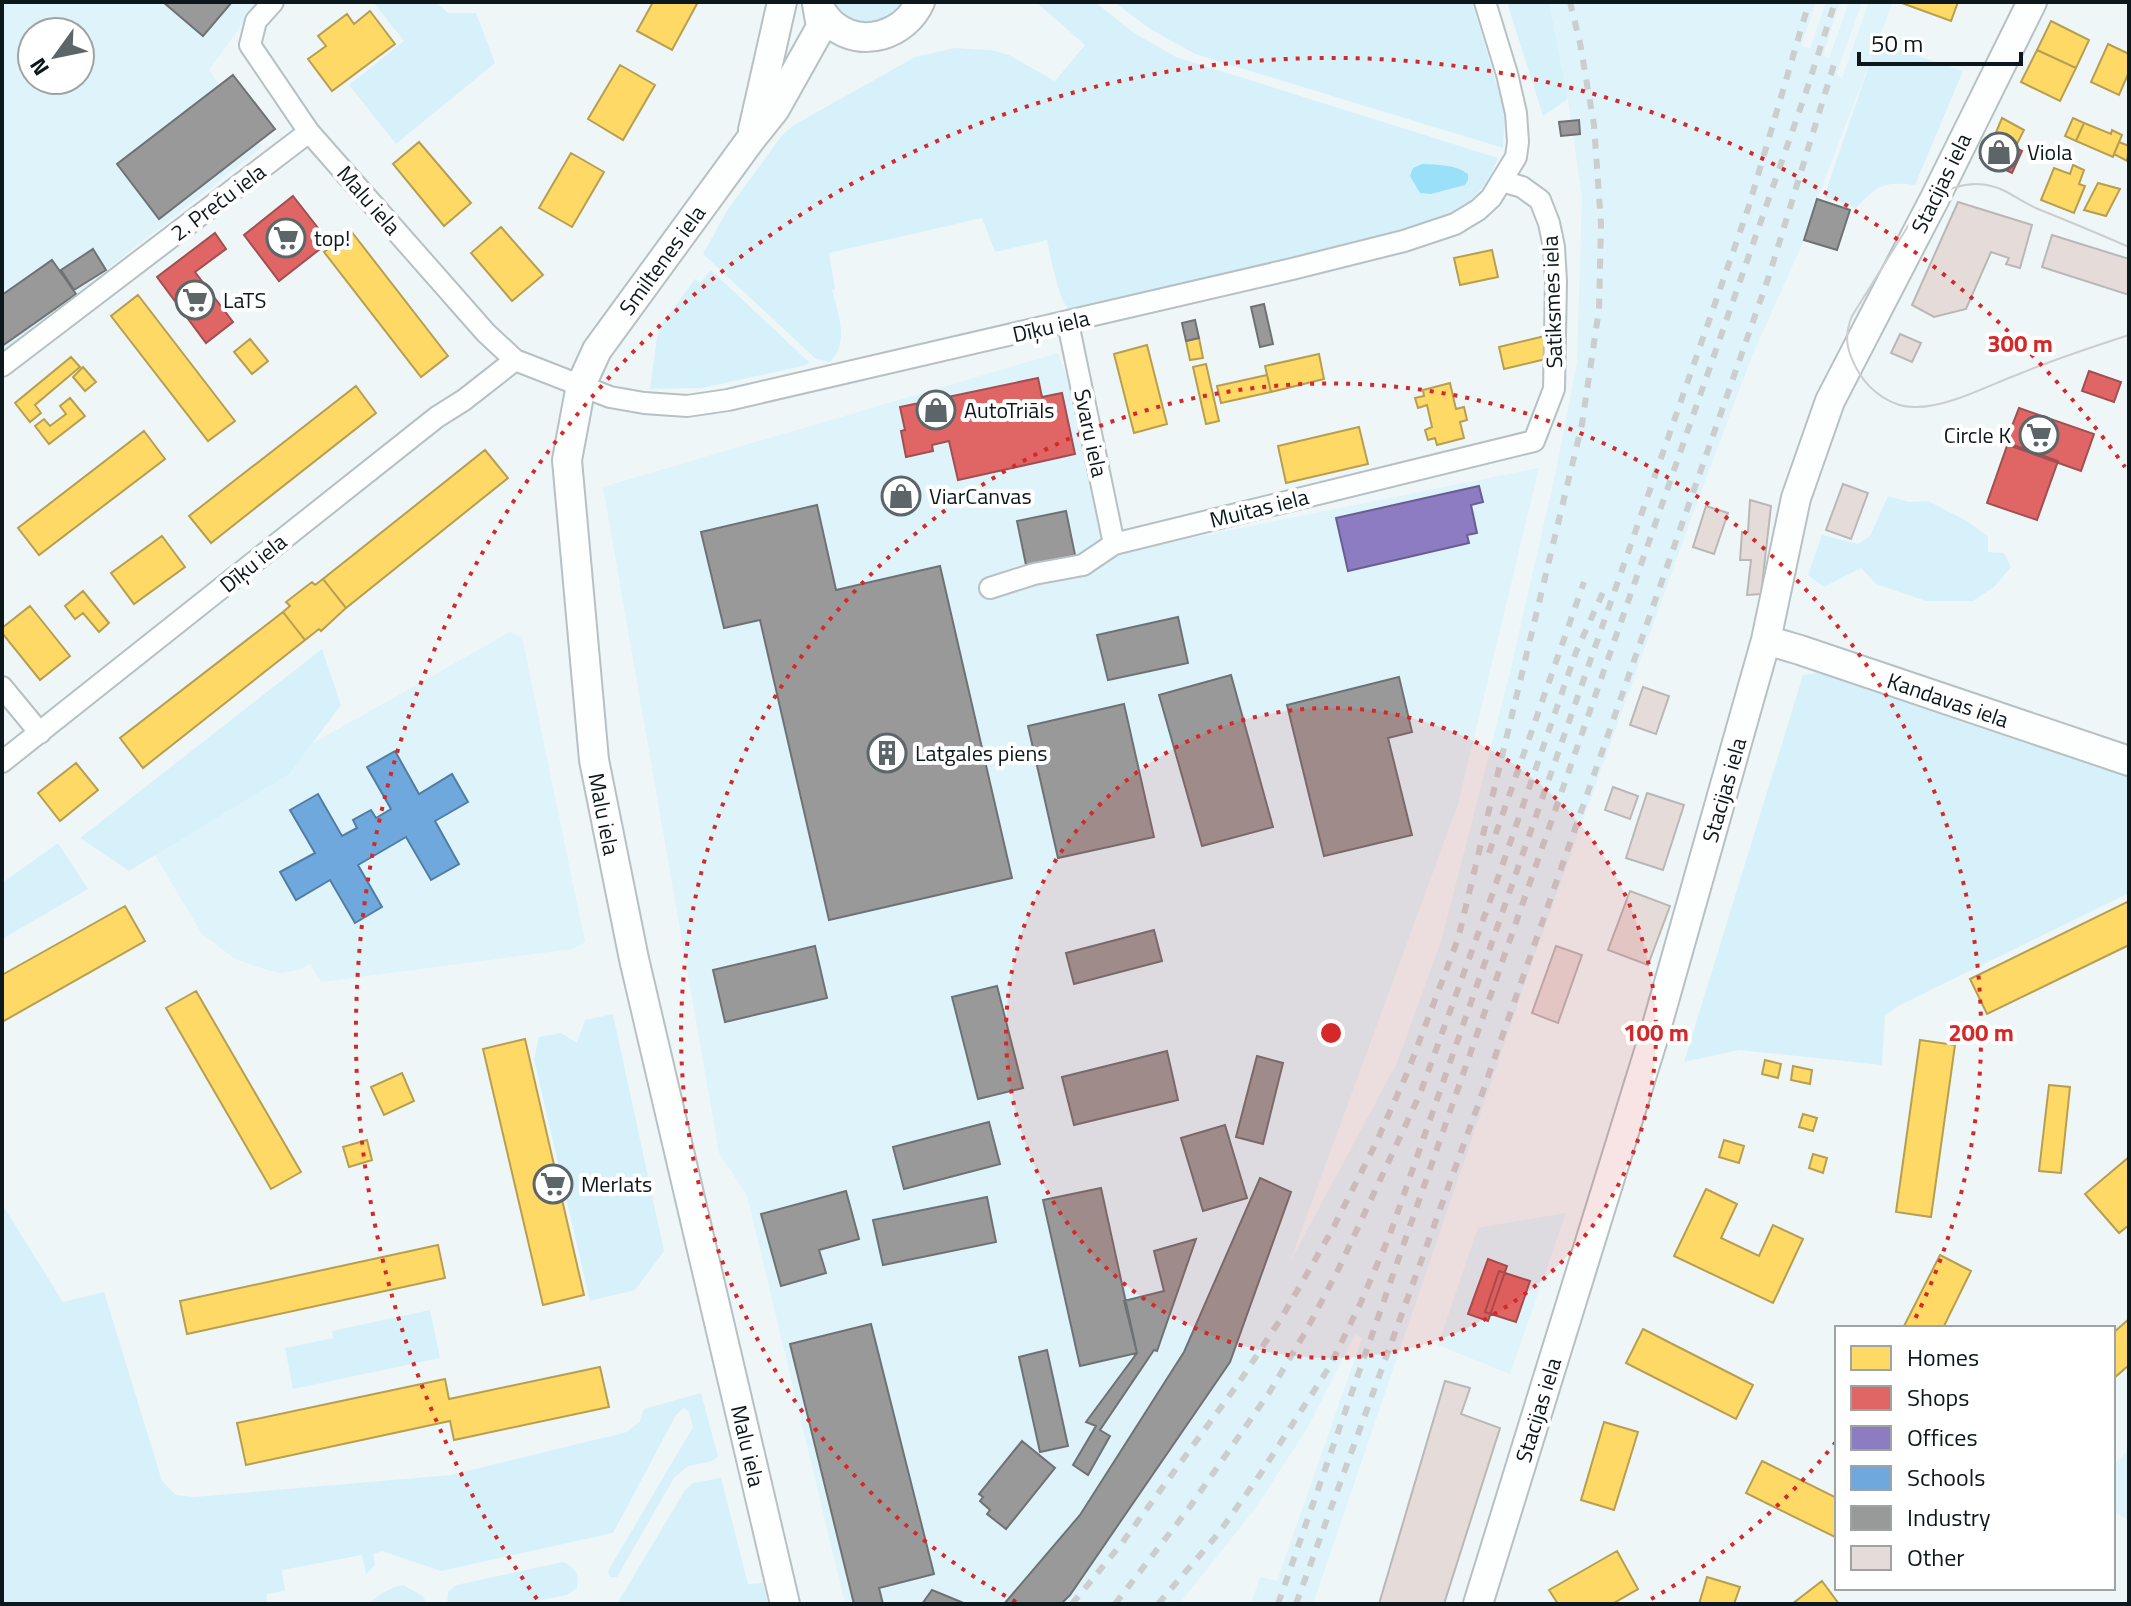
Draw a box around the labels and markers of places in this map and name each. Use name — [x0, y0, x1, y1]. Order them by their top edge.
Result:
shop icon: Viola — [1978, 131, 2020, 173]
place label: Viola — [2027, 135, 2072, 169]
supermarket icon: top! — [265, 217, 307, 259]
place label: top! — [314, 221, 350, 255]
supermarket icon: LaTS — [174, 279, 216, 321]
place label: LaTS — [223, 283, 266, 317]
shop icon: AutoTriāls — [915, 389, 957, 431]
place label: AutoTriāls — [964, 393, 1055, 427]
supermarket icon: Circle K — [2018, 414, 2060, 456]
place label: Circle K — [1944, 418, 2011, 452]
shop icon: ViarCanvas — [880, 475, 922, 517]
place label: ViarCanvas — [929, 479, 1032, 513]
building icon: Latgales piens — [866, 732, 908, 774]
place label: Latgales piens — [915, 736, 1047, 770]
centre of rings — [1317, 1019, 1345, 1047]
supermarket icon: Merlats — [532, 1163, 574, 1205]
place label: Merlats — [581, 1167, 652, 1201]

